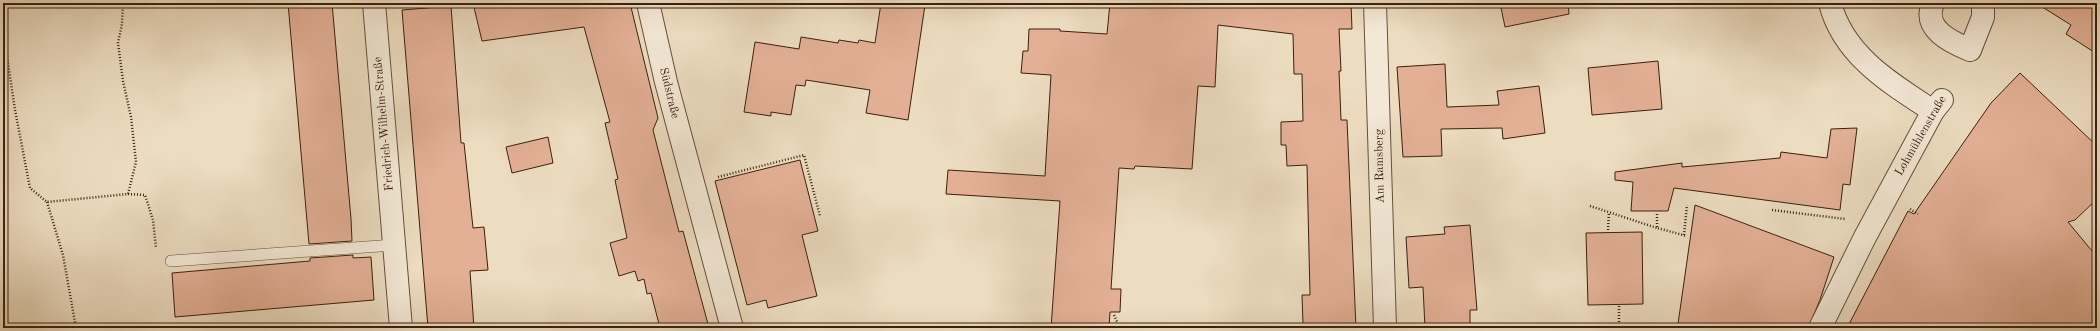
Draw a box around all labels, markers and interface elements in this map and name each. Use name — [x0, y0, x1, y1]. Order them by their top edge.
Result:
street label: Friedrich-Wilhelm-Straße — [372, 56, 396, 192]
street label: Südstraße — [657, 66, 681, 120]
street label: Lohmühlenstraße — [1893, 93, 1949, 178]
street label: Am Ramsberg — [1373, 128, 1387, 203]

